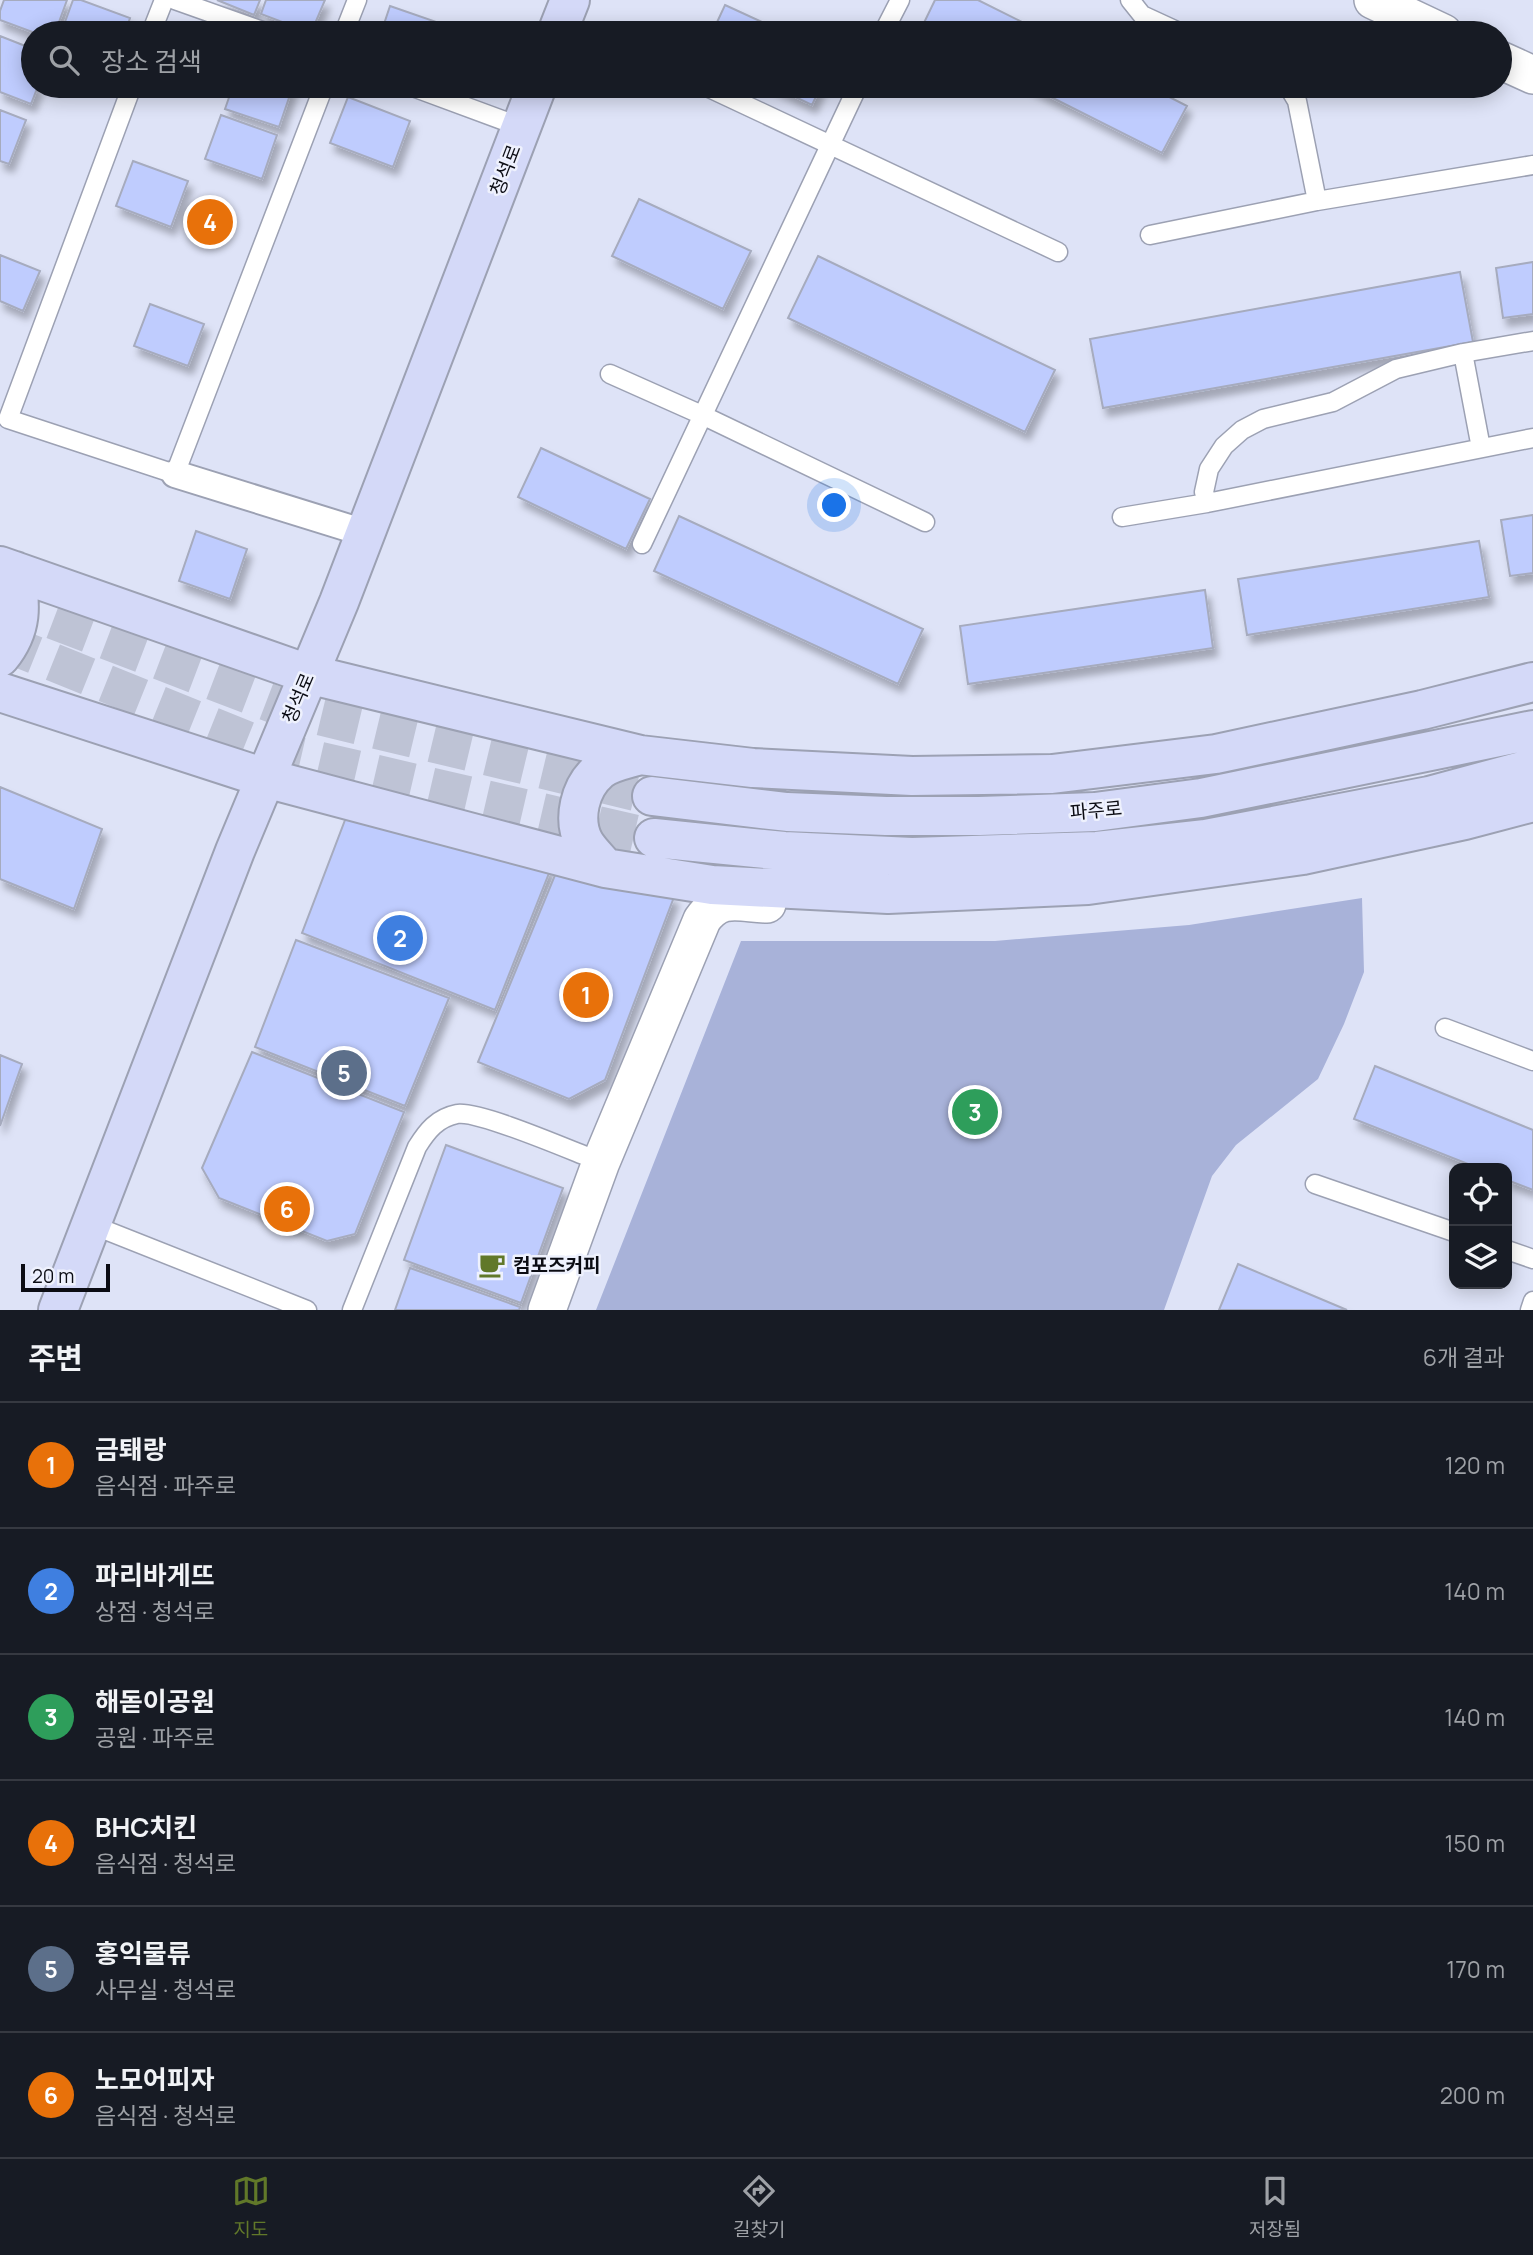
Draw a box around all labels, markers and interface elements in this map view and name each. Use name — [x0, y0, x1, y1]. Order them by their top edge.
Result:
search box — [21, 21, 1512, 98]
icon: search — [45, 41, 83, 79]
text: 장소 검색 — [101, 43, 202, 79]
street label: 청석로 — [483, 141, 527, 199]
pin: 4 — [187, 196, 233, 248]
your location — [817, 488, 851, 522]
street label: 청석로 — [276, 669, 320, 727]
street label: 파주로 — [1069, 795, 1123, 825]
pin: 2 — [377, 912, 423, 964]
pin: 1 — [563, 969, 609, 1021]
pin: 5 — [321, 1047, 367, 1099]
pin: 3 — [952, 1086, 998, 1138]
map controls — [1449, 1163, 1512, 1289]
button: locate — [1449, 1163, 1512, 1226]
pin: 6 — [264, 1183, 310, 1235]
button: layers — [1449, 1226, 1512, 1289]
cafe icon: 컴포즈커피 — [477, 1250, 507, 1280]
place label: 컴포즈커피 — [513, 1252, 600, 1278]
scale bar — [21, 1261, 110, 1293]
text: 20 m — [32, 1263, 74, 1289]
text: 주변 — [28, 1337, 83, 1378]
text: 6개 결과 — [1423, 1341, 1505, 1373]
text: 금퇘랑 — [95, 1431, 167, 1467]
text: 1 — [46, 1449, 56, 1481]
text: 120 m — [1445, 1449, 1505, 1481]
text: 음식점 · 파주로 — [95, 1469, 236, 1501]
text: 파리바게뜨 — [95, 1557, 215, 1593]
text: 2 — [44, 1575, 58, 1607]
text: 140 m — [1444, 1575, 1505, 1607]
text: 상점 · 청석로 — [95, 1595, 215, 1627]
text: 해돋이공원 — [95, 1683, 215, 1719]
text: 3 — [44, 1701, 58, 1733]
text: 140 m — [1444, 1701, 1505, 1733]
text: 공원 · 파주로 — [95, 1721, 215, 1753]
text: BHC치킨 — [95, 1809, 197, 1845]
text: 4 — [44, 1827, 58, 1859]
text: 150 m — [1445, 1827, 1505, 1859]
text: 음식점 · 청석로 — [95, 1847, 236, 1879]
text: 홍익물류 — [95, 1935, 191, 1971]
text: 5 — [44, 1953, 58, 1985]
text: 170 m — [1446, 1953, 1505, 1985]
text: 사무실 · 청석로 — [95, 1973, 236, 2005]
text: 노모어피자 — [95, 2061, 215, 2097]
text: 6 — [44, 2079, 58, 2111]
text: 200 m — [1440, 2079, 1505, 2111]
text: 음식점 · 청석로 — [95, 2099, 236, 2131]
tab: 지도 — [232, 2172, 270, 2242]
tab: 길찾기 — [733, 2172, 785, 2242]
tab: 저장됨 — [1249, 2172, 1301, 2242]

